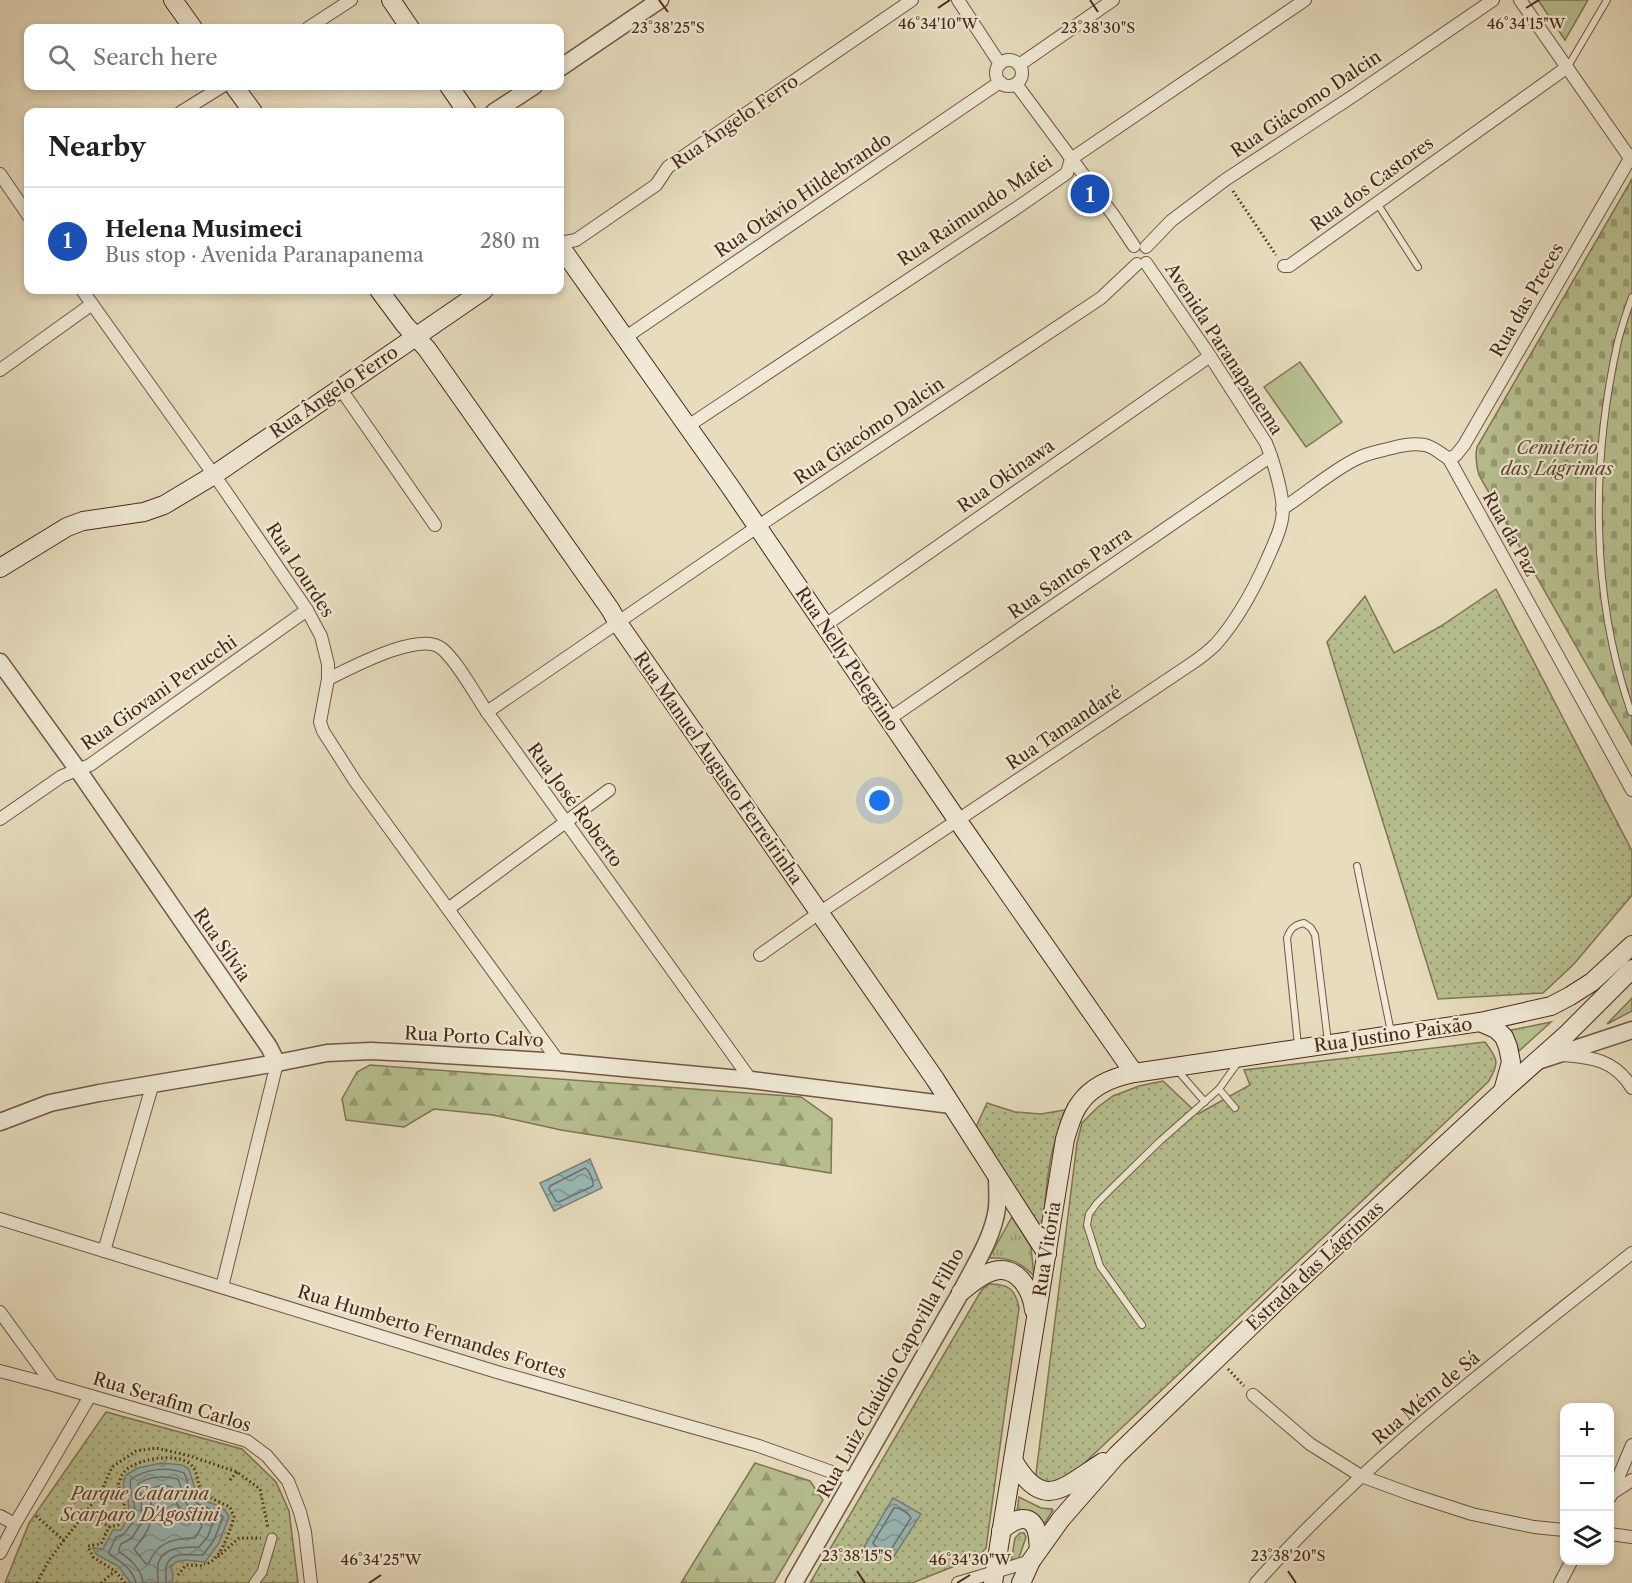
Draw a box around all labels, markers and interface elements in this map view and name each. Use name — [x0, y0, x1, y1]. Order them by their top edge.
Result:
text: 46°34'10"W — [898, 14, 979, 33]
text: 46°34'15"W — [1487, 14, 1566, 33]
text: 23°38'25"S — [631, 18, 705, 37]
text: 23°38'30"S — [1061, 18, 1135, 37]
search box — [24, 24, 564, 90]
icon: search — [45, 41, 78, 74]
text: Search here — [93, 44, 218, 71]
street label: Rua Giácomo Dalcin — [1227, 46, 1385, 162]
street label: Rua Ângelo Ferro — [667, 69, 803, 174]
street label: Rua Otávio Hildebrando — [711, 128, 895, 262]
text: Nearby — [48, 131, 146, 163]
street label: Rua dos Castores — [1306, 132, 1438, 236]
street label: Rua Raimundo Mafei — [894, 151, 1057, 271]
pin: 1 — [1070, 172, 1110, 216]
text: Helena Musimeci — [105, 216, 302, 243]
text: 1 — [63, 229, 72, 253]
text: 280 m — [480, 229, 540, 253]
street label: Rua das Preces — [1485, 239, 1569, 361]
text: Bus stop · Avenida Paranapanema — [105, 243, 424, 267]
street label: Avenida Paranapanema — [1160, 258, 1288, 439]
street label: Rua Ângelo Ferro — [265, 340, 402, 443]
street label: Rua Giacómo Dalcin — [790, 373, 948, 489]
street label: Rua Okinawa — [953, 434, 1059, 517]
park label: Cemitério das Lágrimas — [1501, 437, 1613, 480]
street label: Rua da Paz — [1478, 488, 1542, 580]
street label: Rua Lourdes — [261, 519, 339, 621]
street label: Rua Santos Parra — [1004, 522, 1136, 624]
street label: Rua Nelly Pelegrino — [791, 583, 903, 735]
street label: Rua Giovani Perucchi — [77, 631, 241, 755]
street label: Rua Manuel Augusto Ferreirinha — [629, 647, 807, 889]
street label: Rua Tamandaré — [1002, 681, 1126, 775]
street label: Rua José Roberto — [523, 739, 627, 871]
your location — [865, 786, 894, 815]
street label: Rua Sílvia — [189, 904, 256, 986]
street label: Rua Justino Paixão — [1312, 1013, 1474, 1057]
street label: Rua Porto Calvo — [404, 1022, 544, 1052]
street label: Estrada das Lágrimas — [1242, 1197, 1388, 1335]
street label: Rua Vitória — [1029, 1199, 1065, 1298]
street label: Rua Luiz Claúdio Capovilla Filho — [813, 1244, 969, 1502]
street label: Rua Humberto Fernandes Fortes — [295, 1281, 569, 1383]
street label: Rua Mém de Sá — [1368, 1346, 1485, 1449]
street label: Rua Serafim Carlos — [90, 1367, 254, 1437]
map controls — [1560, 1403, 1614, 1565]
button: + — [1560, 1403, 1614, 1457]
button: − — [1560, 1457, 1614, 1511]
park label: Parque Catarina Scarparo D'Agostini — [60, 1483, 221, 1526]
button: layers — [1560, 1511, 1614, 1565]
text: 23°38'15"S — [821, 1546, 893, 1565]
text: 23°38'20"S — [1251, 1546, 1325, 1565]
text: 46°34'25"W — [341, 1550, 422, 1569]
text: 46°34'30"W — [929, 1550, 1012, 1569]

